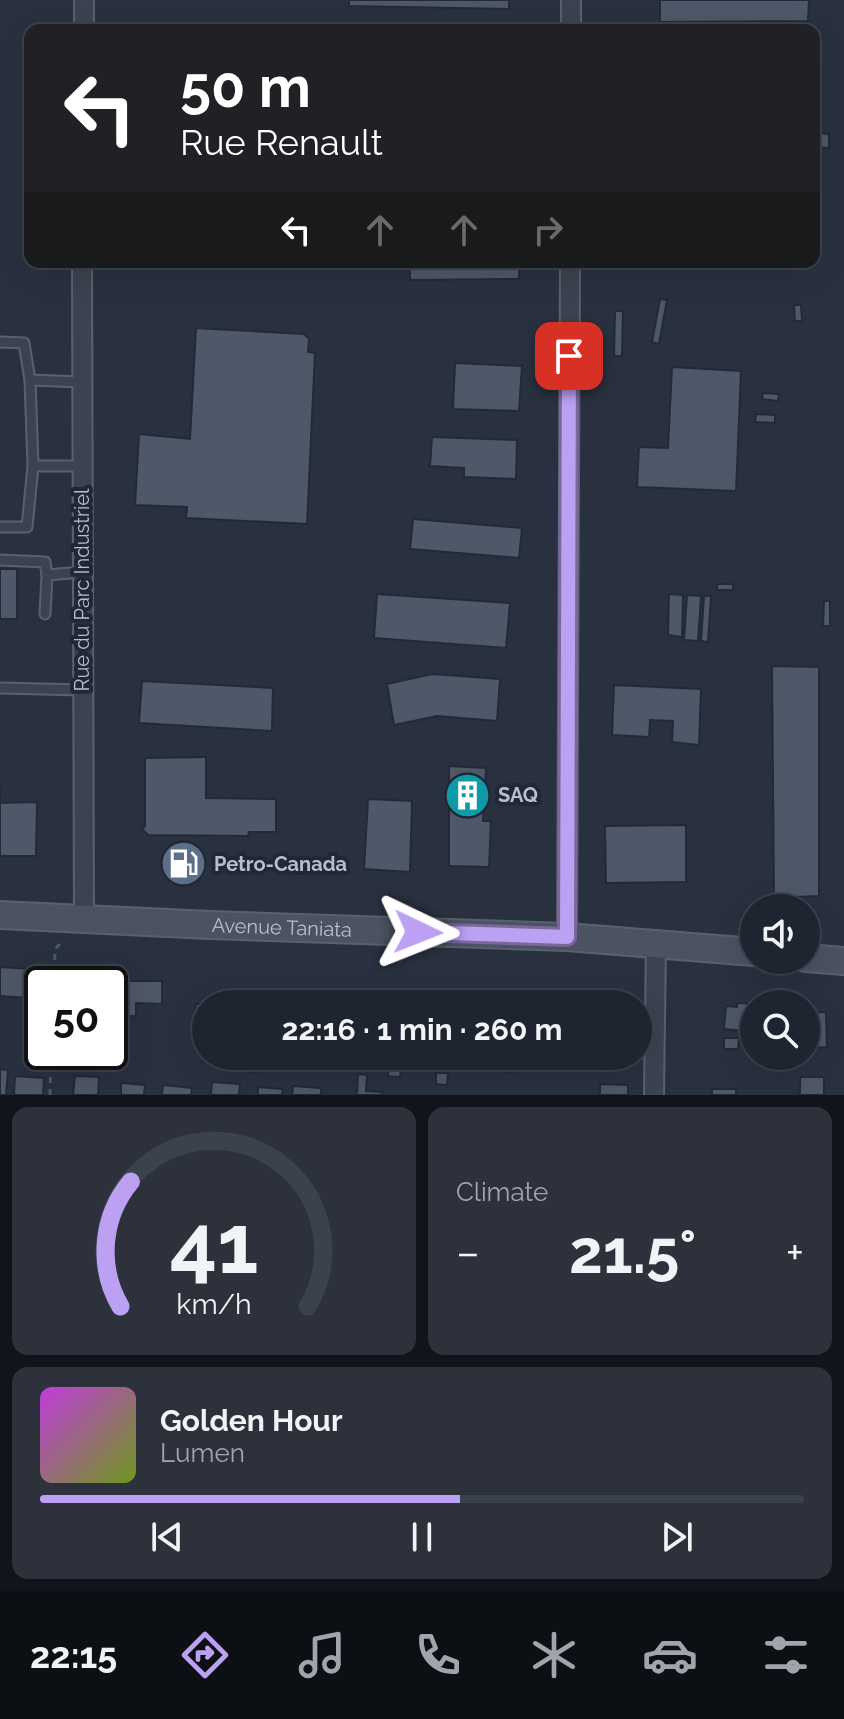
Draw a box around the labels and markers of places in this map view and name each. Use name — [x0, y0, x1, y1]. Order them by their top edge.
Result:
pin — [535, 322, 603, 390]
building icon: SAQ — [443, 771, 491, 819]
place label: SAQ — [498, 783, 538, 807]
fuel station icon: Petro-Canada — [159, 840, 207, 888]
place label: Petro-Canada — [214, 852, 347, 876]

